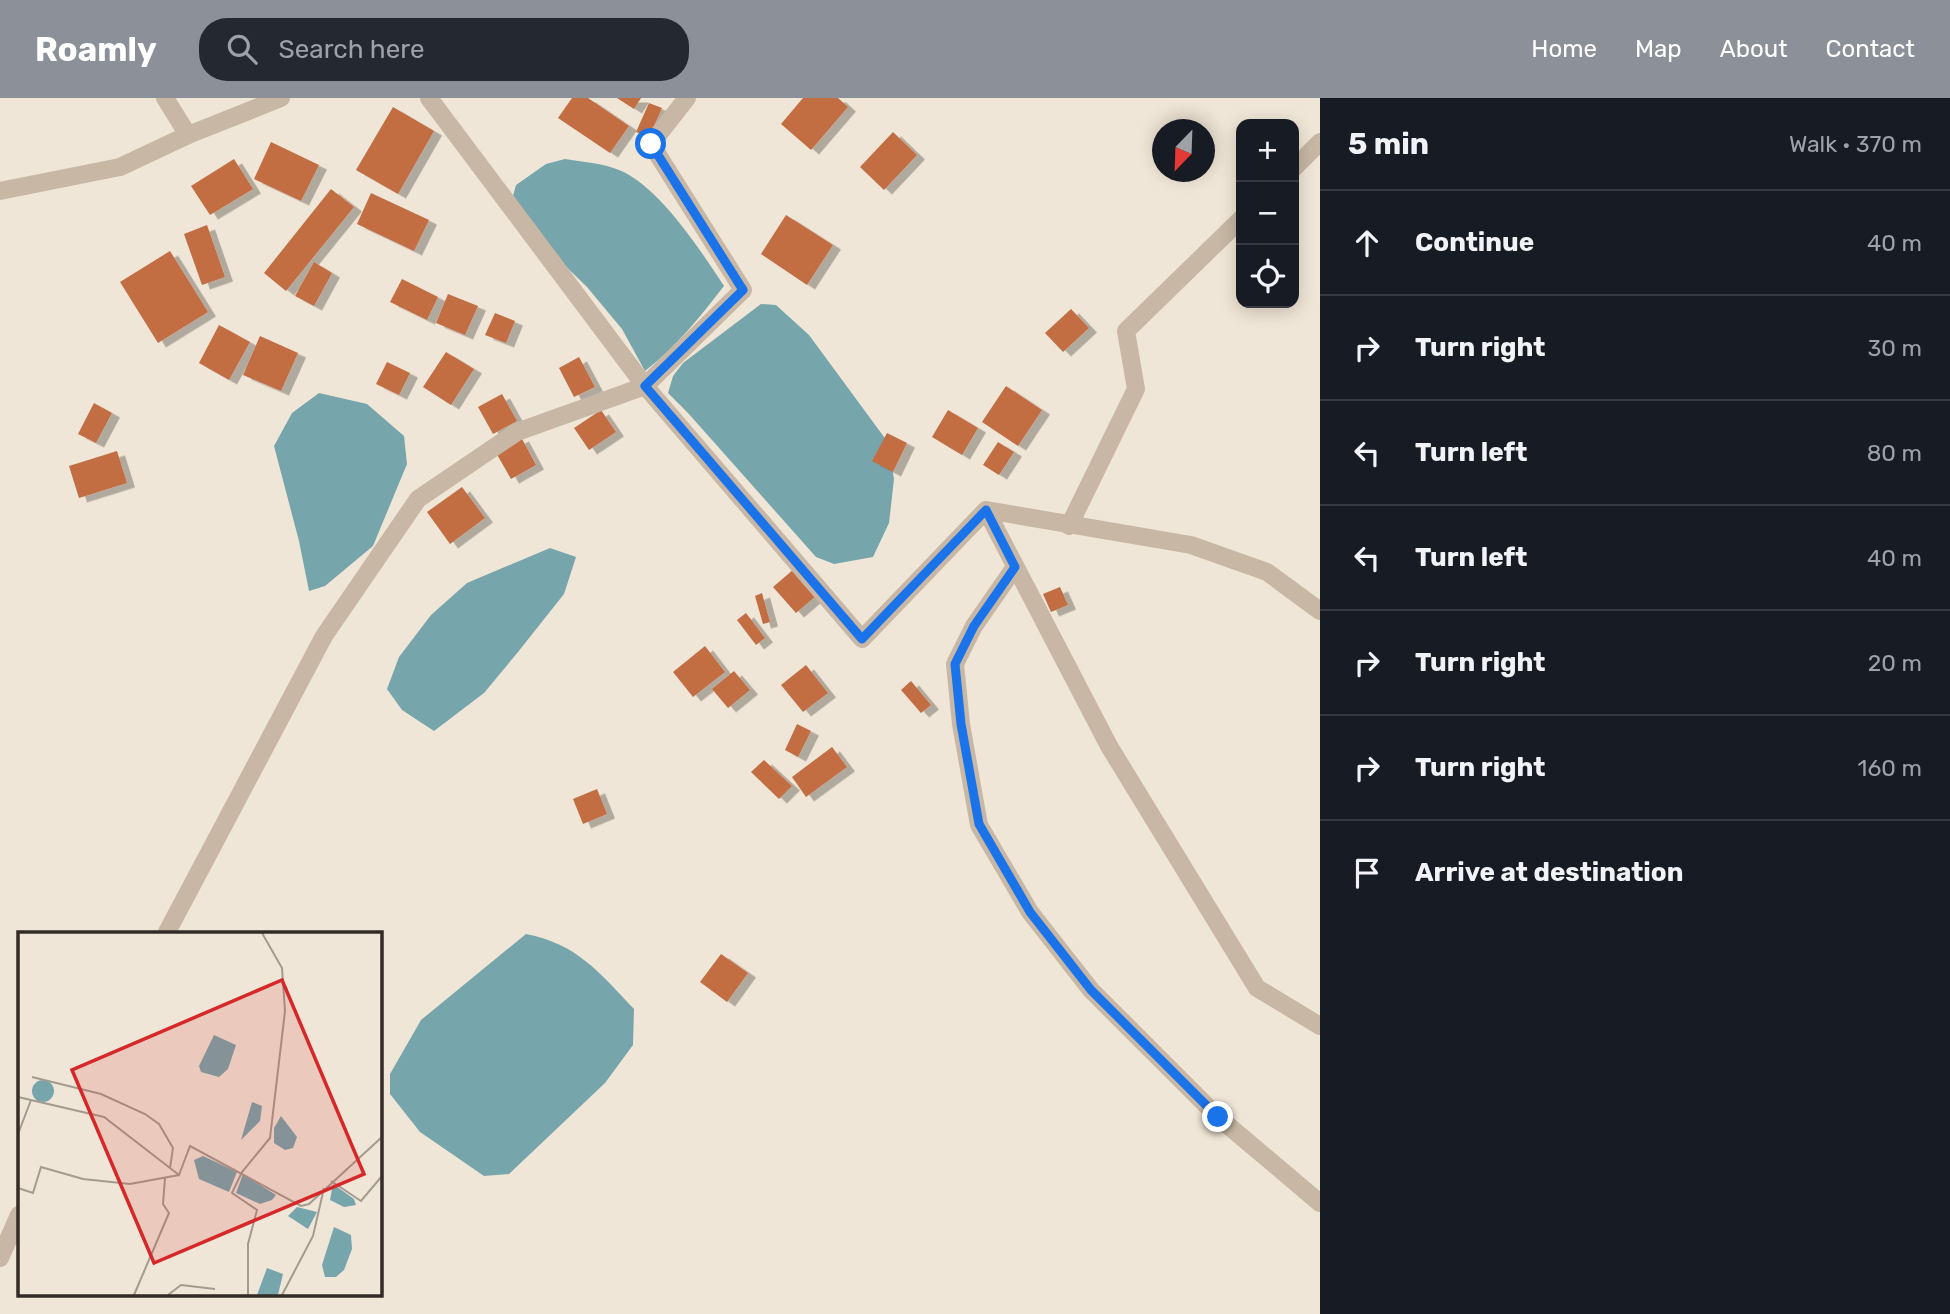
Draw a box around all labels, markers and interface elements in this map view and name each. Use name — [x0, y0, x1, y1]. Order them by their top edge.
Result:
search box — [199, 18, 689, 81]
text: Roamly — [35, 30, 157, 69]
icon: search — [223, 30, 261, 68]
text: Search here — [279, 34, 424, 65]
text: Home — [1531, 35, 1597, 63]
text: Map — [1635, 35, 1682, 63]
text: About — [1720, 35, 1788, 63]
text: Contact — [1826, 35, 1915, 63]
north arrow — [1152, 119, 1215, 182]
map controls — [1236, 119, 1299, 308]
button: + — [1236, 119, 1299, 182]
text: 5 min — [1348, 126, 1429, 162]
route start — [635, 128, 666, 159]
text: Walk · 370 m — [1789, 130, 1922, 158]
button: − — [1236, 182, 1299, 245]
icon: ahead — [1348, 224, 1386, 262]
text: Continue — [1415, 227, 1534, 258]
text: 40 m — [1867, 229, 1922, 257]
button: locate — [1236, 245, 1299, 308]
icon: right — [1348, 329, 1386, 367]
text: Turn right — [1415, 332, 1545, 363]
text: 30 m — [1867, 334, 1922, 362]
icon: left — [1348, 434, 1386, 472]
text: Turn left — [1415, 437, 1527, 468]
text: 80 m — [1867, 439, 1922, 467]
icon: left — [1348, 539, 1386, 577]
text: Turn left — [1415, 542, 1527, 573]
text: 40 m — [1867, 544, 1922, 572]
icon: right — [1348, 644, 1386, 682]
text: Turn right — [1415, 647, 1545, 678]
text: 20 m — [1868, 649, 1922, 677]
icon: right — [1348, 749, 1386, 787]
text: Turn right — [1415, 752, 1545, 783]
text: 160 m — [1858, 754, 1922, 782]
icon: arrive — [1348, 854, 1386, 892]
text: Arrive at destination — [1415, 857, 1683, 888]
inset map — [18, 932, 382, 1296]
route end — [1202, 1101, 1233, 1132]

